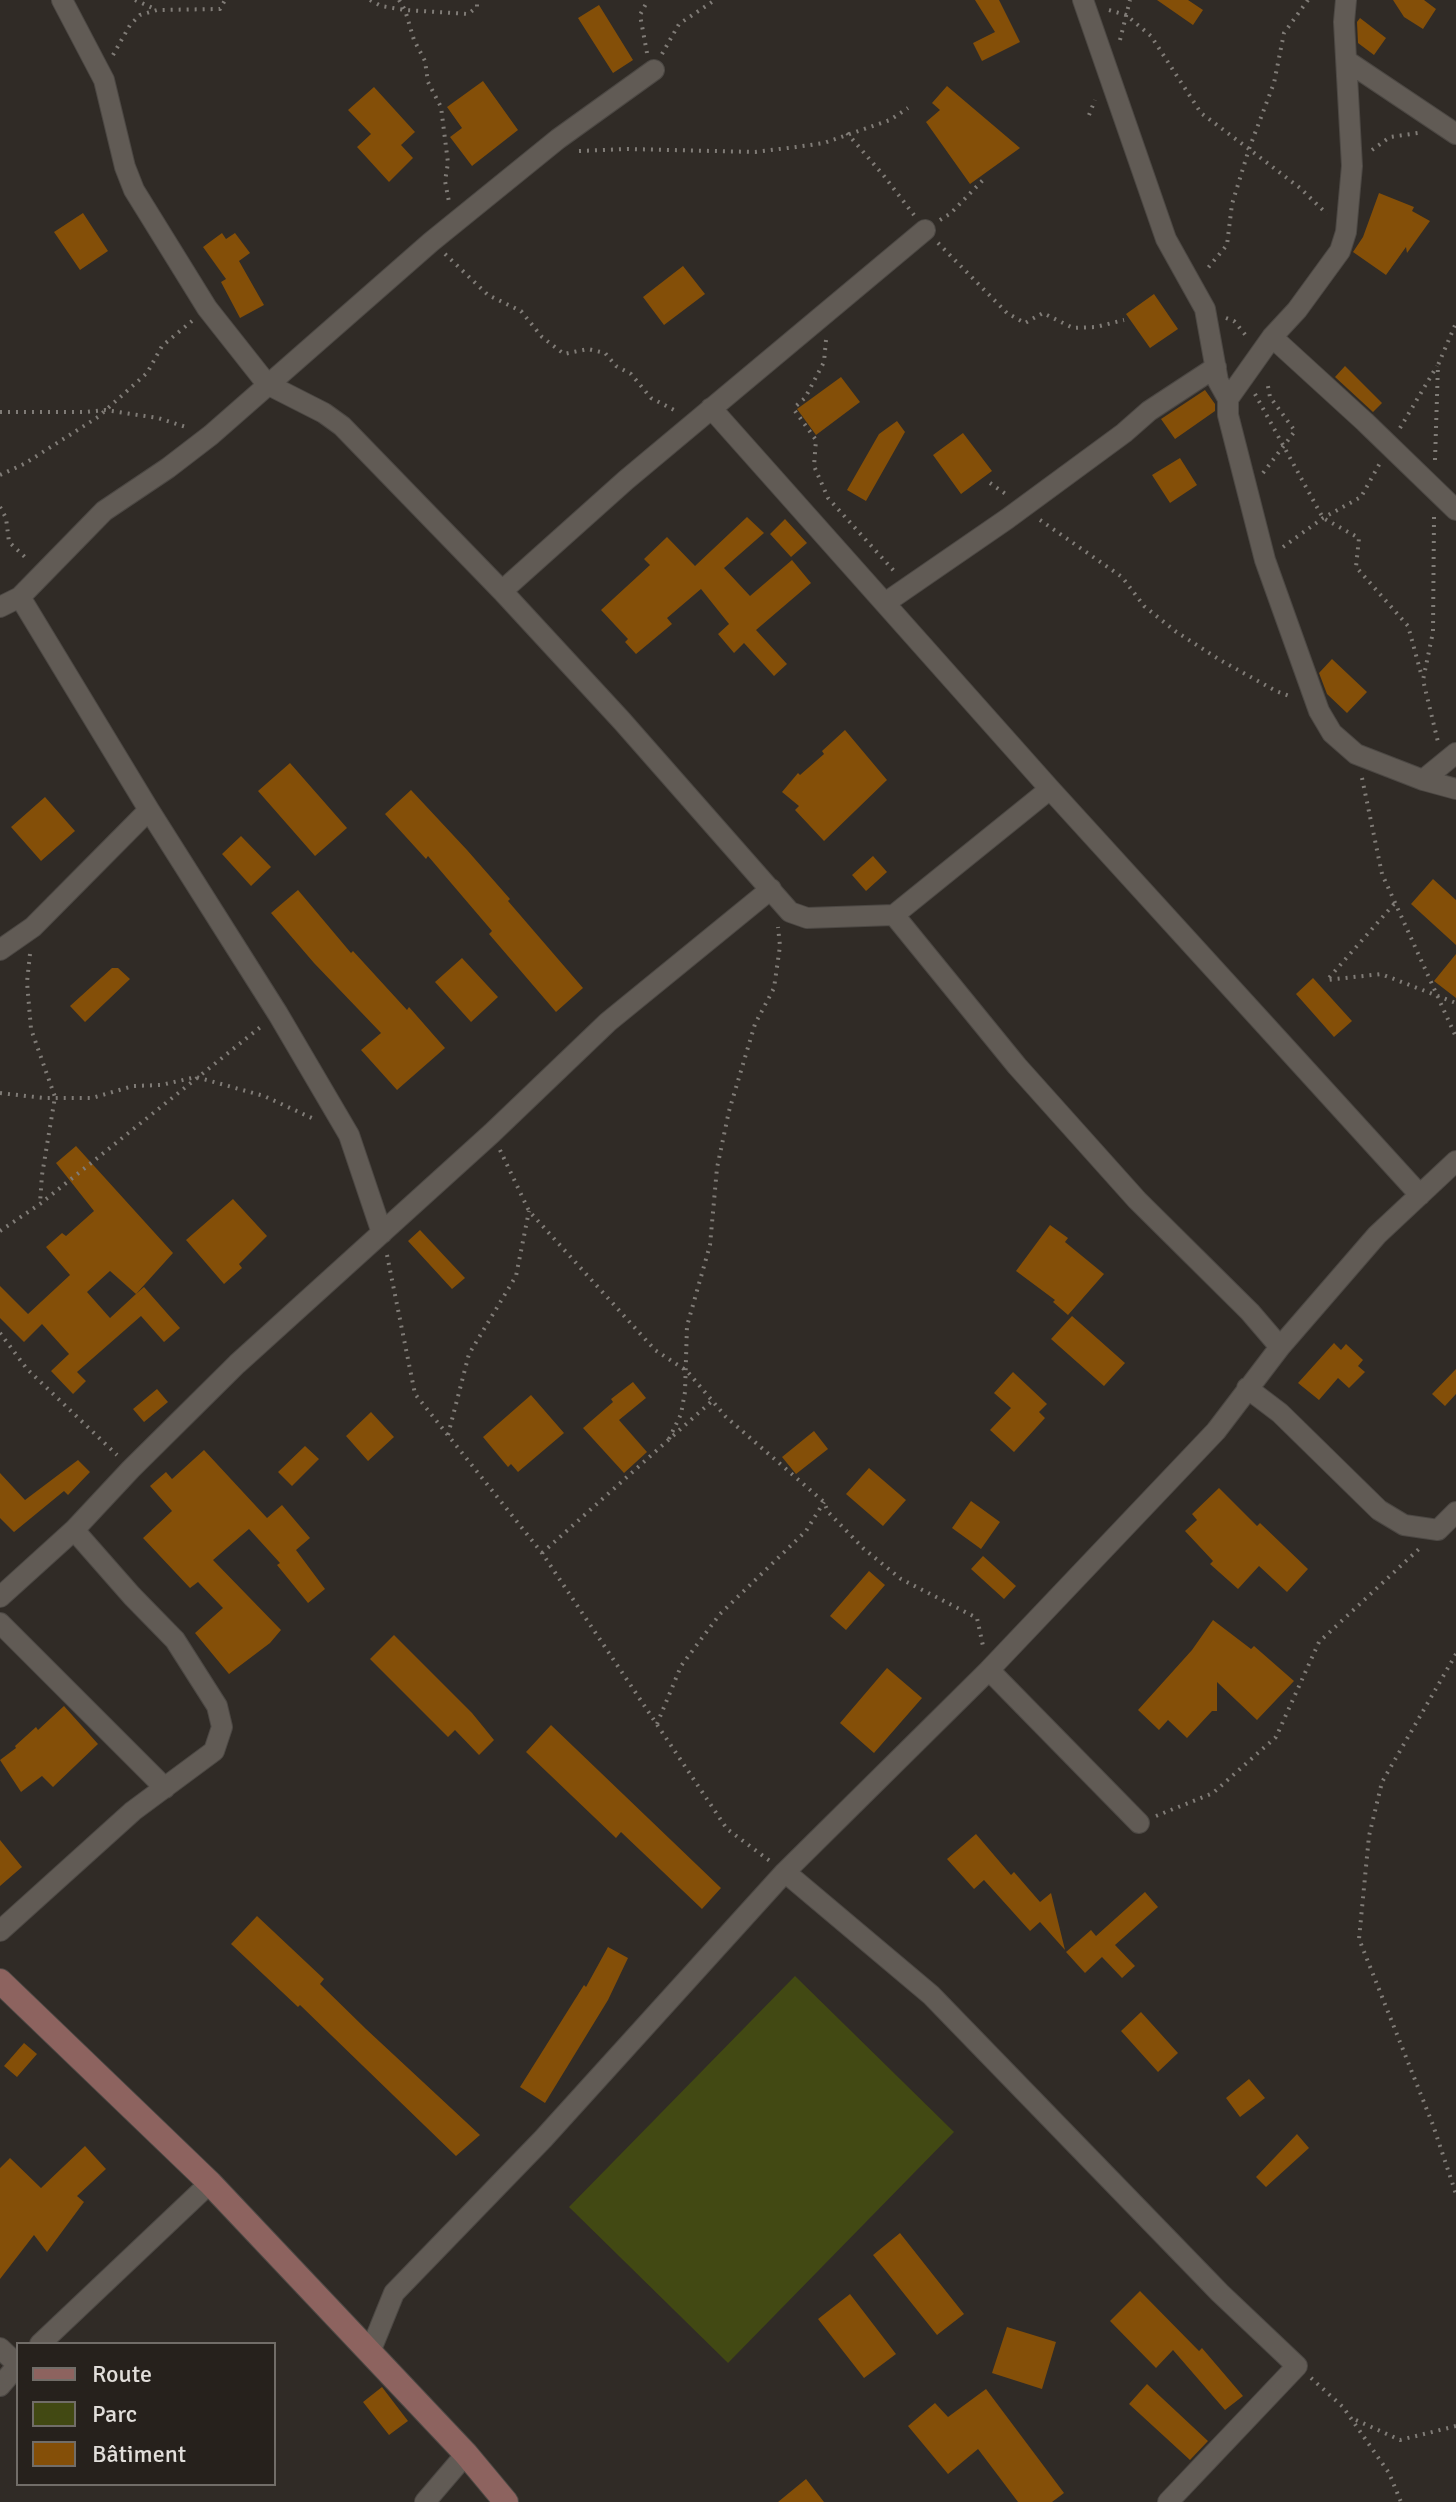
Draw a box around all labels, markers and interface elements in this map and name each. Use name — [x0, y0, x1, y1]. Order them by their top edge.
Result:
legend — [16, 2342, 276, 2486]
text: Route — [92, 2359, 152, 2389]
text: Parc — [92, 2399, 137, 2429]
text: Bâtiment — [92, 2439, 186, 2469]

